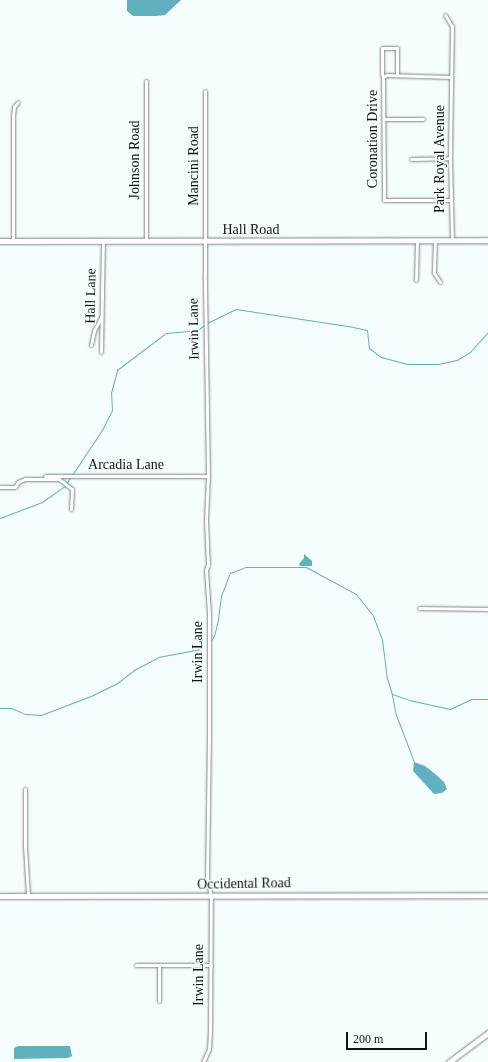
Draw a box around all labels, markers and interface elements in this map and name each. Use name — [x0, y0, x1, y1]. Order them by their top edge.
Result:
street label: Coronation Drive — [365, 90, 381, 188]
street label: Park Royal Avenue — [432, 105, 448, 213]
street label: Johnson Road — [127, 121, 143, 199]
street label: Mancini Road — [186, 126, 202, 206]
street label: Hall Road — [222, 222, 280, 238]
street label: Hall Lane — [82, 268, 100, 324]
street label: Irwin Lane — [185, 298, 203, 360]
street label: Arcadia Lane — [88, 457, 164, 473]
street label: Irwin Lane — [190, 621, 206, 683]
street label: Occidental Road — [197, 875, 291, 893]
street label: Irwin Lane — [191, 944, 207, 1006]
scale bar — [348, 1024, 429, 1050]
text: 200 m — [353, 1032, 383, 1046]

